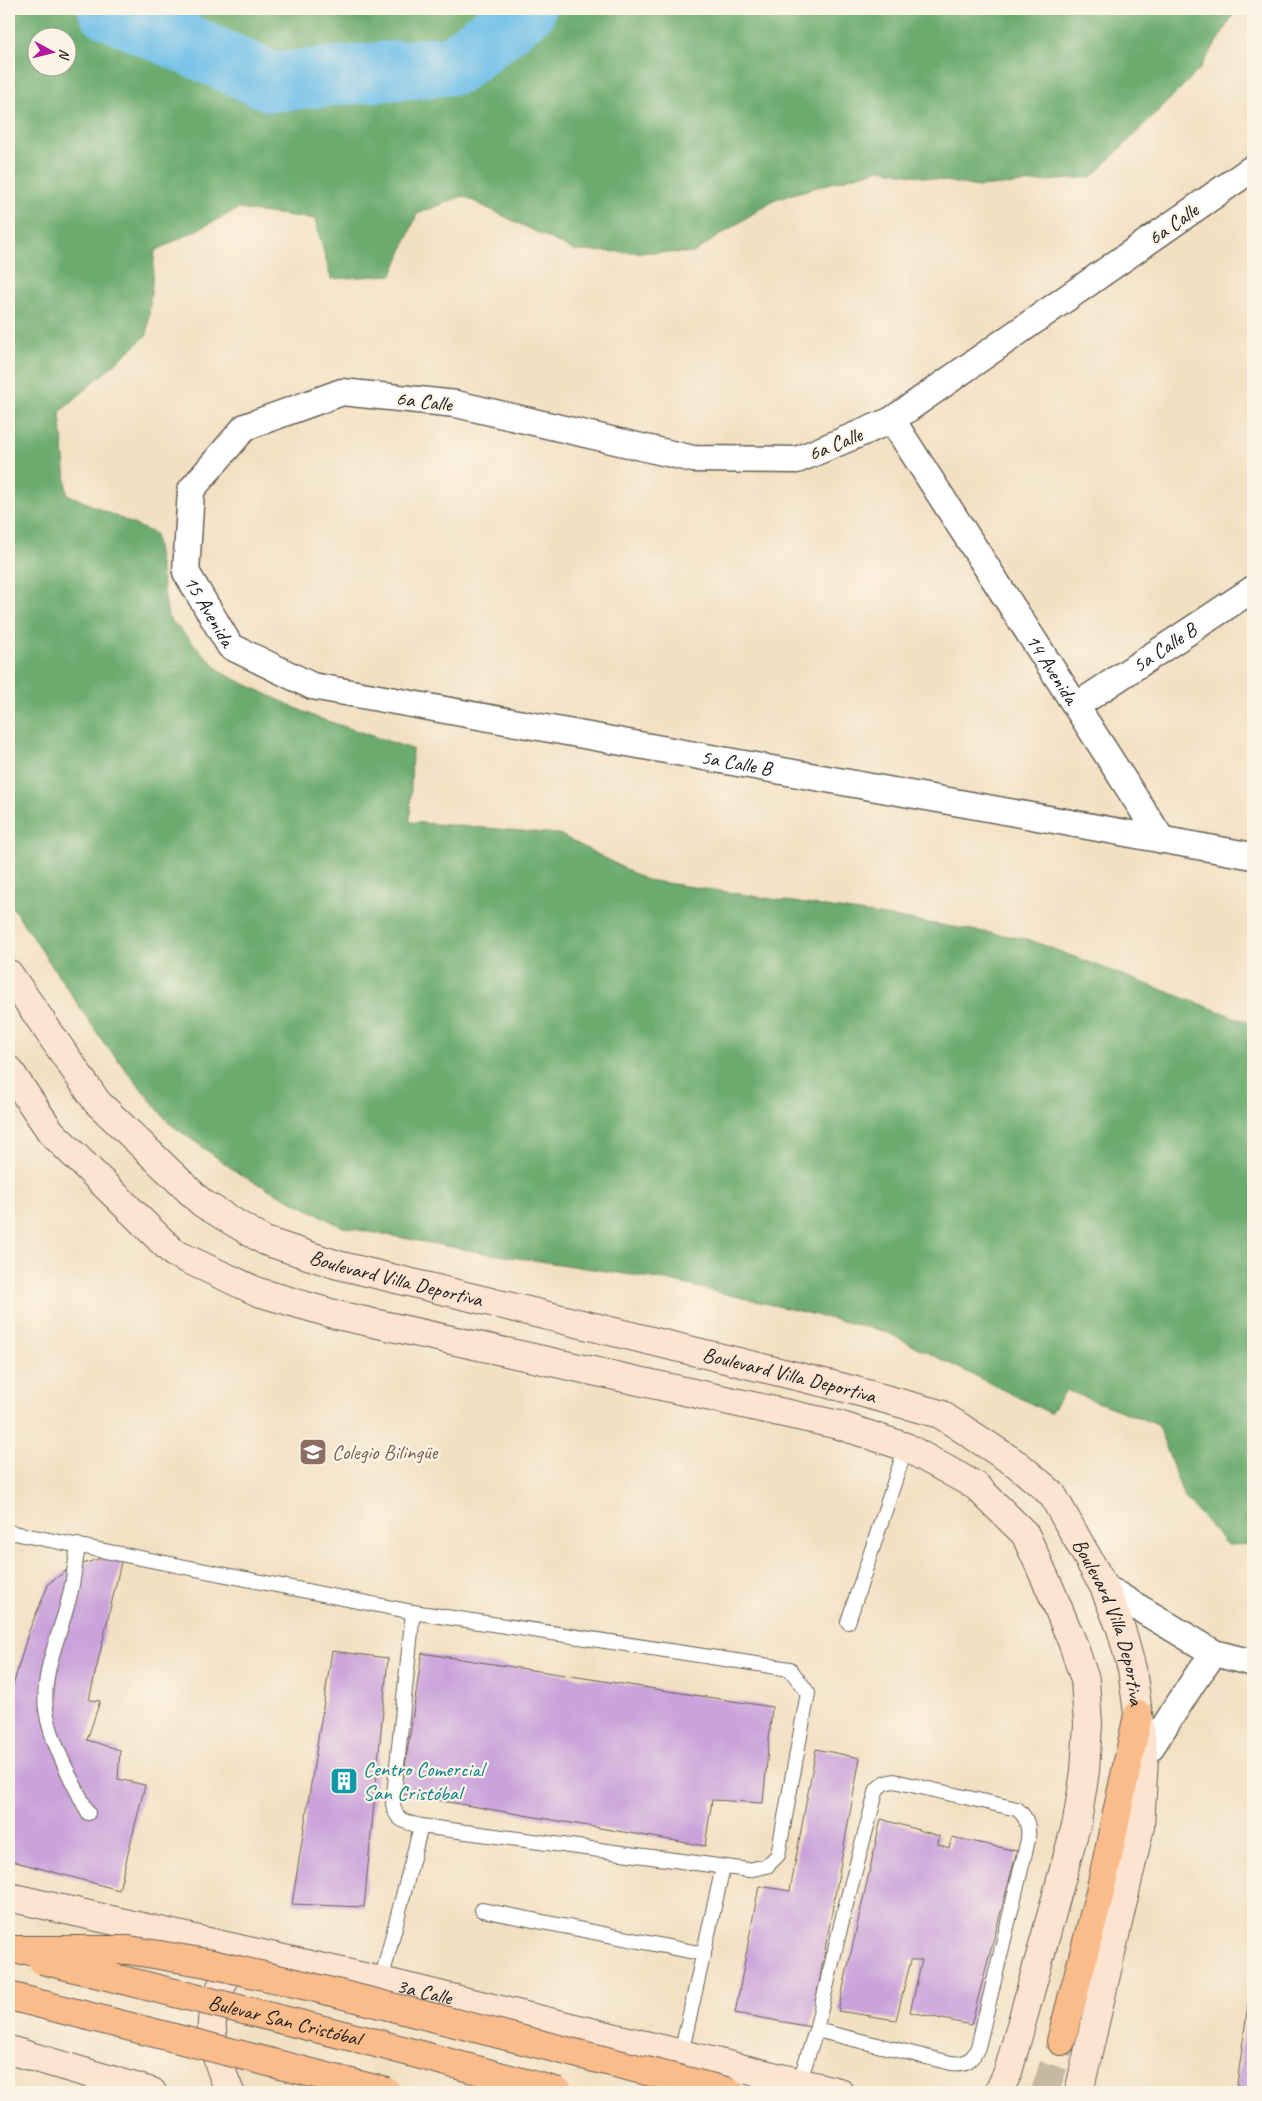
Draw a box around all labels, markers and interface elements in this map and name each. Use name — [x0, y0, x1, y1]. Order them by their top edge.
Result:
north arrow — [28, 28, 78, 78]
text: N — [55, 48, 73, 61]
street label: 6a Calle — [1143, 197, 1204, 251]
street label: 6a Calle — [395, 385, 455, 417]
street label: 6a Calle — [804, 421, 867, 467]
street label: 15 Avenida — [178, 571, 242, 654]
street label: 5a Calle B — [1127, 616, 1203, 678]
street label: 14 Avenida — [1020, 629, 1086, 711]
street label: 5a Calle B — [699, 743, 776, 782]
street label: Boulevard Villa Deportiva — [306, 1244, 487, 1313]
street label: Boulevard Villa Deportiva — [700, 1341, 881, 1409]
school or university icon: Colegio Bilingüe — [298, 1437, 328, 1467]
place label: Colegio Bilingüe — [332, 1439, 440, 1465]
street label: Boulevard Villa Deportiva — [1066, 1534, 1150, 1709]
place label: Centro Comercial San Cristóbal — [363, 1756, 487, 1806]
building icon: Centro Comercial San Cristóbal — [329, 1766, 359, 1796]
street label: 3a Calle — [394, 1972, 456, 2011]
street label: Bulevar San Cristóbal — [206, 1989, 367, 2053]

